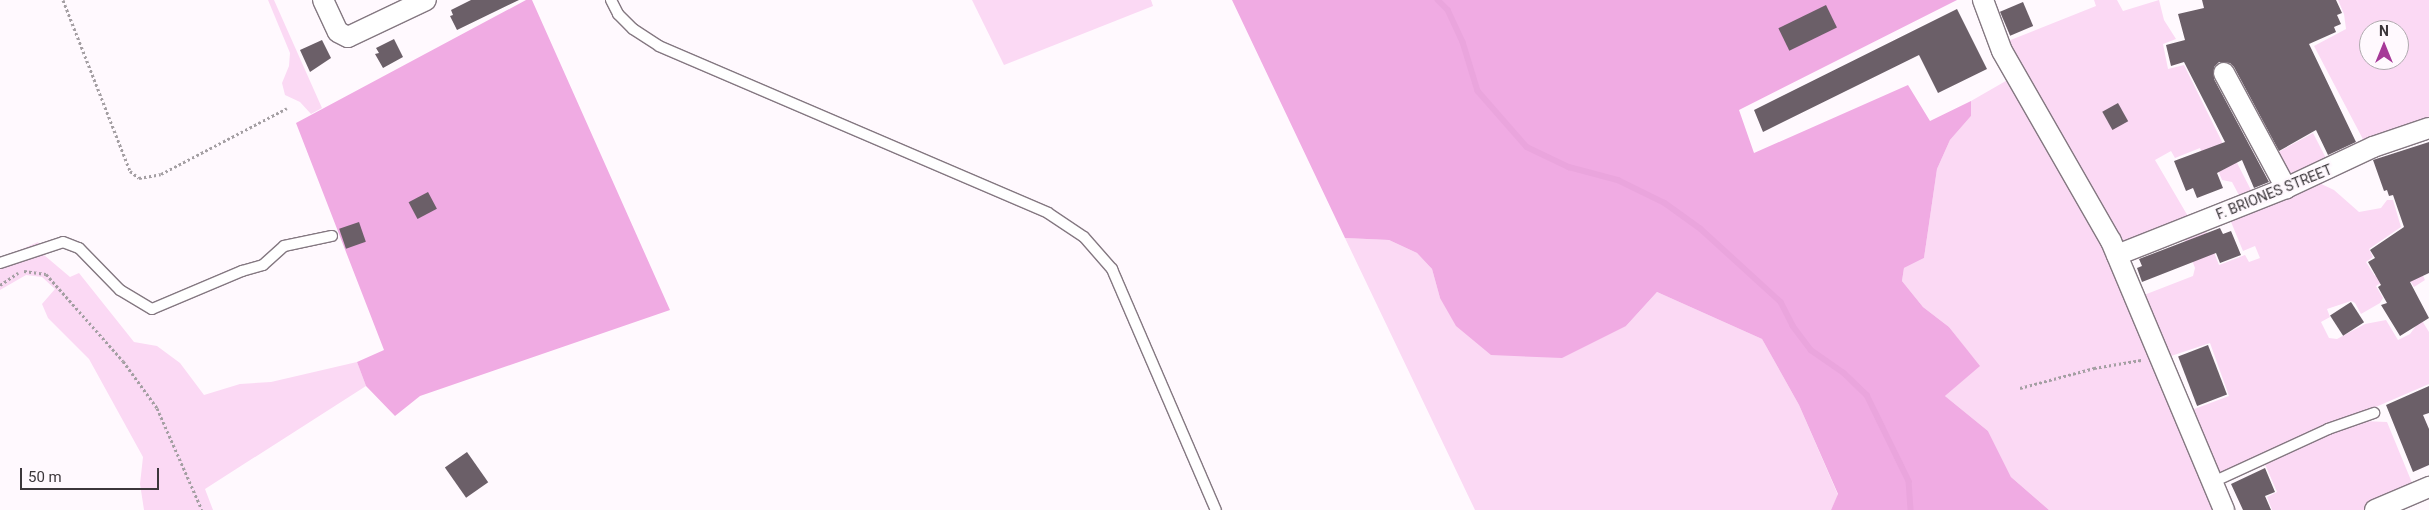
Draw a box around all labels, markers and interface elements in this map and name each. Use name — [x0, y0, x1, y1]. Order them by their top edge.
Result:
north arrow — [2359, 20, 2409, 70]
text: N — [2379, 23, 2389, 39]
street label: F. BRIONES STREET — [2214, 161, 2334, 223]
scale bar — [22, 458, 161, 490]
text: 50 m — [28, 468, 62, 486]

